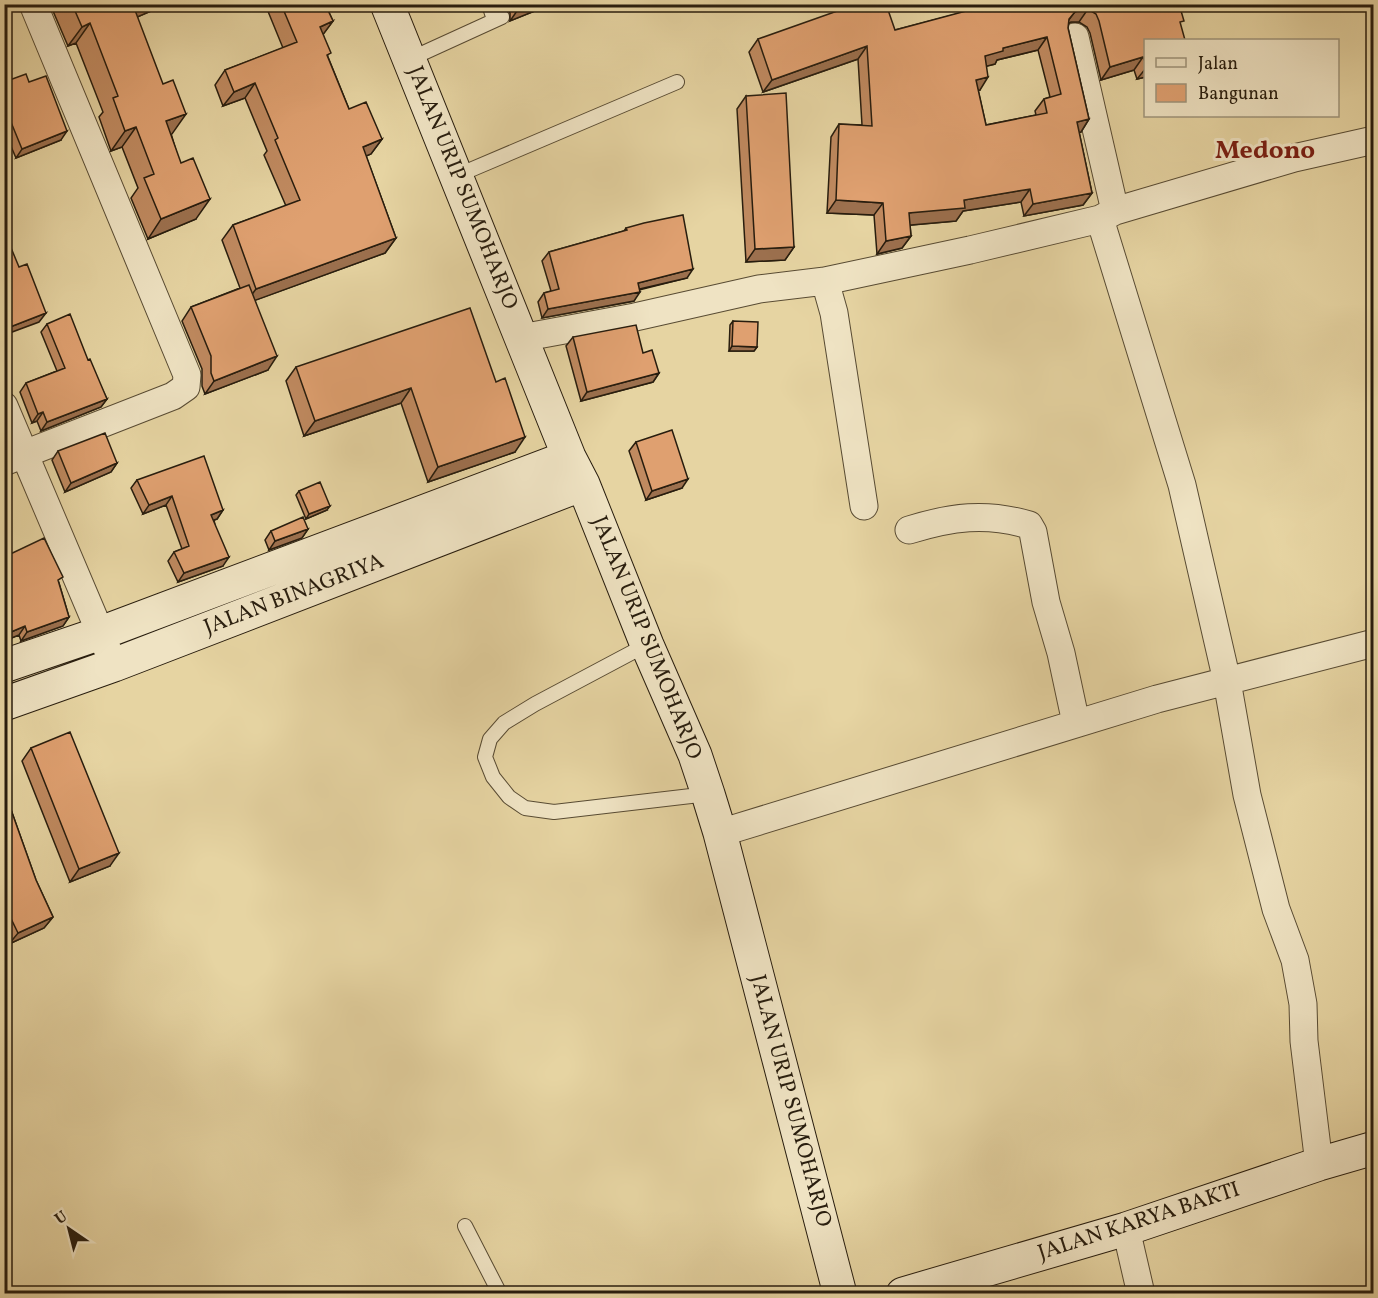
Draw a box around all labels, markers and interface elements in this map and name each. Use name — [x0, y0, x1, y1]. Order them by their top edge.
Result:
legend — [1144, 39, 1339, 117]
text: Jalan — [1198, 52, 1238, 77]
street label: JALAN URIP SUMOHARJO — [399, 62, 525, 314]
text: Bangunan — [1198, 82, 1279, 107]
district label: Medono — [1215, 133, 1315, 169]
street label: JALAN URIP SUMOHARJO — [583, 512, 709, 764]
street label: JALAN BINAGRIYA — [200, 546, 388, 644]
street label: JALAN URIP SUMOHARJO — [741, 971, 839, 1231]
street label: JALAN KARYA BAKTI — [1034, 1175, 1244, 1269]
north arrow — [39, 1199, 99, 1259]
text: U — [51, 1206, 72, 1231]

